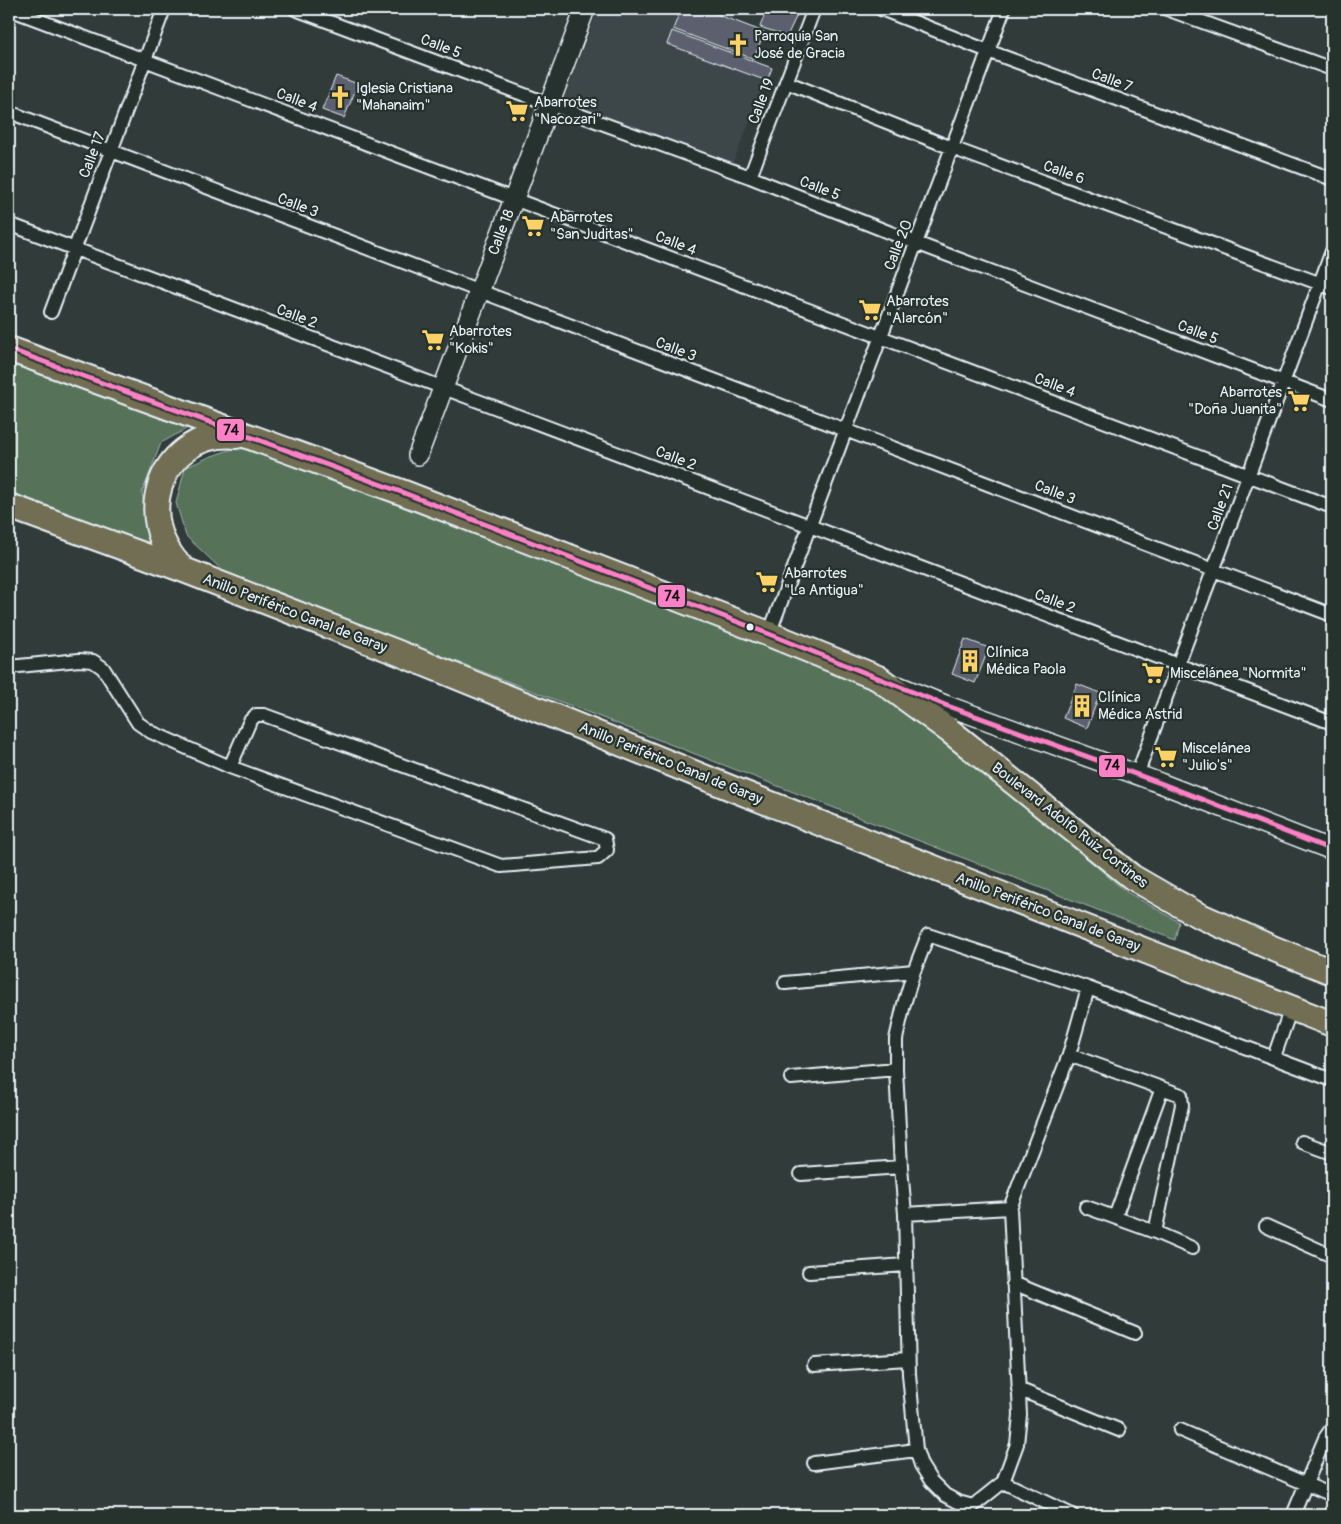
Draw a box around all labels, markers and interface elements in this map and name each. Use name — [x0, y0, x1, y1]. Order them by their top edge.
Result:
place label: Parroquia San José de Gracia — [754, 27, 845, 63]
street label: Calle 5 — [418, 30, 464, 63]
church icon: Parroquia San José de Gracia — [725, 32, 751, 58]
street label: Calle 7 — [1089, 64, 1135, 97]
street label: Calle 19 — [744, 76, 779, 127]
place label: Iglesia Cristiana "Mahanaim" — [356, 79, 453, 115]
street label: Calle 4 — [273, 84, 320, 117]
church icon: Iglesia Cristiana "Mahanaim" — [327, 84, 353, 110]
place label: Abarrotes "Nacozari" — [534, 93, 602, 129]
supermarket icon: Abarrotes "Nacozari" — [504, 98, 530, 124]
street label: Calle 17 — [75, 129, 110, 181]
street label: Calle 6 — [1040, 156, 1087, 189]
street label: Calle 5 — [797, 172, 843, 205]
street label: Calle 3 — [275, 189, 321, 222]
street label: Calle 18 — [484, 206, 519, 258]
place label: Abarrotes "San Juditas" — [550, 208, 634, 244]
supermarket icon: Abarrotes "San Juditas" — [520, 213, 546, 239]
street label: Calle 20 — [880, 217, 917, 273]
street label: Calle 4 — [652, 227, 699, 260]
place label: Abarrotes "Alarcón" — [886, 292, 949, 328]
supermarket icon: Abarrotes "Alarcón" — [857, 297, 883, 323]
street label: Calle 2 — [274, 300, 320, 333]
street label: Calle 5 — [1175, 316, 1221, 349]
place label: Abarrotes "Kokis" — [449, 322, 512, 358]
supermarket icon: Abarrotes "Kokis" — [420, 327, 446, 353]
street label: Calle 3 — [653, 333, 699, 366]
street label: Calle 4 — [1031, 369, 1078, 402]
place label: Abarrotes "Doña Juanita" — [1188, 383, 1282, 419]
supermarket icon: Abarrotes "Doña Juanita" — [1286, 388, 1312, 414]
line badge: 74 — [216, 418, 245, 442]
text: 74 — [223, 422, 240, 439]
street label: Calle 2 — [653, 442, 699, 475]
street label: Calle 3 — [1032, 476, 1078, 509]
street label: Calle 21 — [1203, 481, 1238, 533]
place label: Abarrotes "La Antigua" — [784, 564, 864, 600]
street label: Anillo Periférico Canal de Garay — [200, 569, 390, 658]
supermarket icon: Abarrotes "La Antigua" — [754, 569, 780, 595]
line badge: 74 — [657, 584, 686, 608]
street label: Calle 2 — [1032, 585, 1078, 618]
text: 74 — [664, 588, 681, 605]
unlabelled marker — [745, 622, 755, 632]
place label: Clínica Médica Paola — [986, 643, 1066, 679]
building icon: Clínica Médica Paola — [957, 648, 983, 674]
supermarket icon: Miscelánea "Normita" — [1140, 660, 1166, 686]
place label: Miscelánea "Normita" — [1170, 664, 1307, 683]
place label: Clínica Médica Astrid — [1098, 688, 1183, 724]
building icon: Clínica Médica Astrid — [1069, 693, 1095, 719]
street label: Anillo Periférico Canal de Garay — [576, 718, 766, 809]
place label: Miscelánea "Julio's" — [1182, 739, 1251, 775]
supermarket icon: Miscelánea "Julio's" — [1153, 744, 1179, 770]
line badge: 74 — [1098, 754, 1126, 778]
text: 74 — [1104, 757, 1121, 774]
street label: Boulevard Adolfo Ruiz Cortines — [988, 758, 1152, 893]
street label: Anillo Periférico Canal de Garay — [953, 868, 1143, 957]

